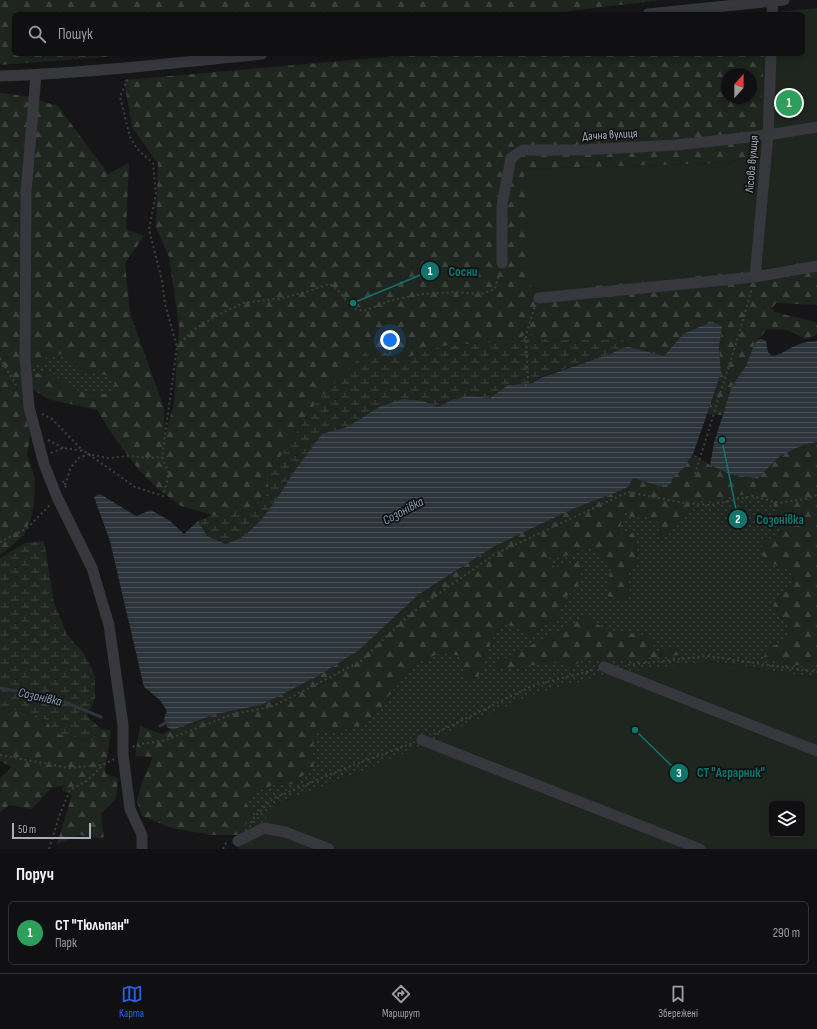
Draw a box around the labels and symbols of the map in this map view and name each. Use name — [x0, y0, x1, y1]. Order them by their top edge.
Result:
north arrow — [721, 68, 757, 104]
pin: 1 — [776, 88, 802, 118]
street label: Дачна вулиця — [582, 126, 638, 144]
street label: Лісова вулиця — [742, 135, 762, 194]
callout: Сосни — [420, 258, 485, 283]
text: 1 — [428, 264, 433, 279]
text: Сосни — [448, 264, 478, 280]
your location — [380, 330, 400, 350]
water label: Созонівка — [380, 493, 427, 528]
callout: Созонівка — [728, 507, 812, 532]
text: 2 — [735, 512, 741, 527]
text: Созонівка — [756, 512, 804, 528]
water label: Созонівка — [17, 684, 64, 710]
callout: СТ "Аграрник" — [669, 760, 773, 785]
text: СТ "Аграрник" — [697, 765, 765, 781]
text: 3 — [676, 766, 682, 781]
scale bar — [12, 821, 91, 840]

